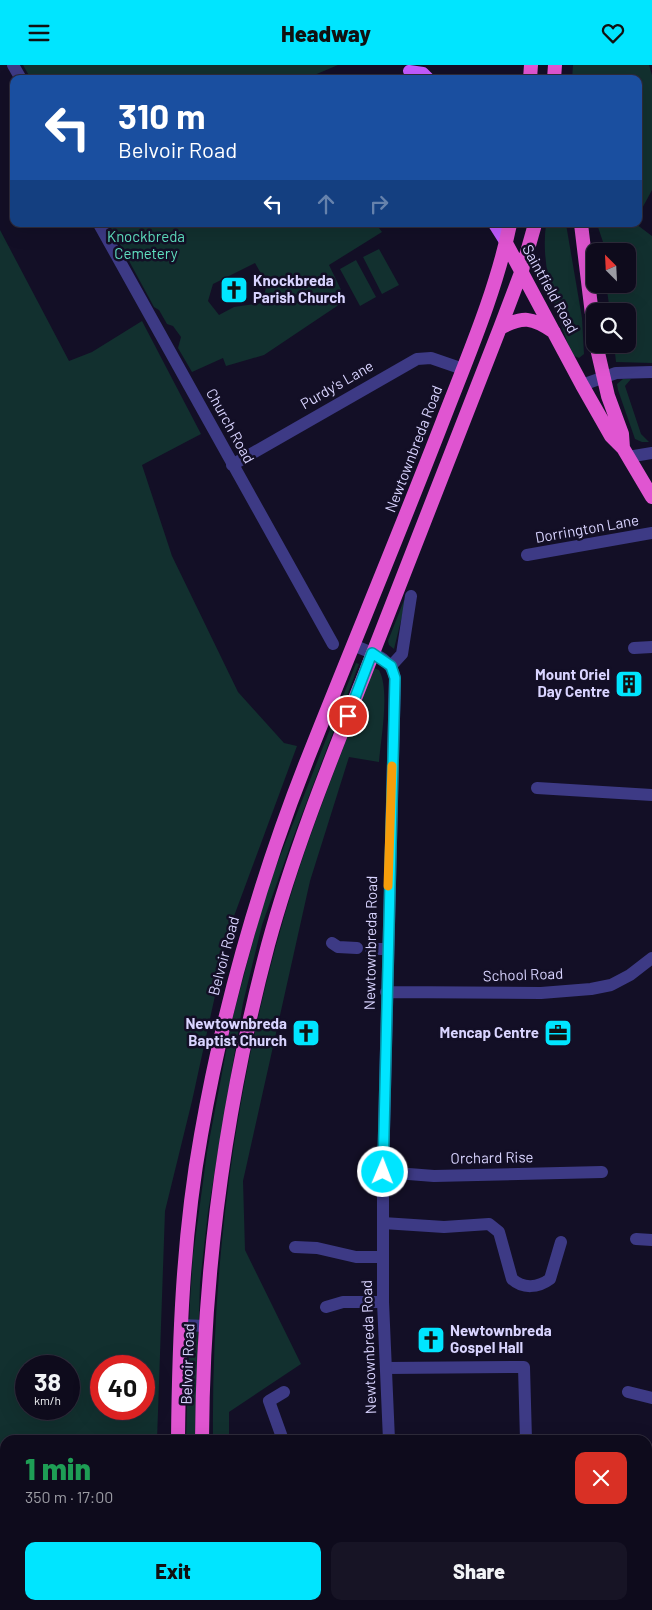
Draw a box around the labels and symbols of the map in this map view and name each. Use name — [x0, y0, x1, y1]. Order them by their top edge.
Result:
park label: Knockbreda Cemetery — [107, 227, 185, 262]
street label: Saintfield Road — [519, 241, 583, 336]
north arrow — [586, 243, 636, 293]
place label: Knockbreda Parish Church — [253, 271, 345, 306]
church icon: Knockbreda Parish Church — [219, 275, 249, 305]
street label: Purdy's Lane — [297, 356, 376, 412]
street label: Newtownbreda Road — [381, 383, 446, 515]
street label: Church Road — [203, 385, 259, 466]
street label: Dorrington Lane — [534, 510, 640, 546]
place label: Mount Oriel Day Centre — [535, 665, 610, 700]
building icon: Mount Oriel Day Centre — [614, 669, 644, 699]
pin — [327, 695, 369, 737]
street label: Newtownbreda Road — [360, 876, 380, 1010]
street label: Belvoir Road — [204, 914, 242, 997]
street label: School Road — [482, 964, 564, 984]
place label: Newtownbreda Baptist Church — [185, 1014, 287, 1049]
church icon: Newtownbreda Baptist Church — [291, 1018, 321, 1048]
office icon: Mencap Centre — [543, 1018, 573, 1048]
place label: Mencap Centre — [439, 1023, 539, 1041]
position arrow — [356, 1145, 408, 1197]
street label: Orchard Rise — [450, 1147, 534, 1167]
street label: Newtownbreda Road — [357, 1280, 379, 1414]
place label: Newtownbreda Gospel Hall — [450, 1321, 552, 1356]
street label: Belvoir Road — [177, 1323, 197, 1405]
church icon: Newtownbreda Gospel Hall — [416, 1325, 446, 1355]
speed limit sign: 40 — [90, 1355, 155, 1420]

